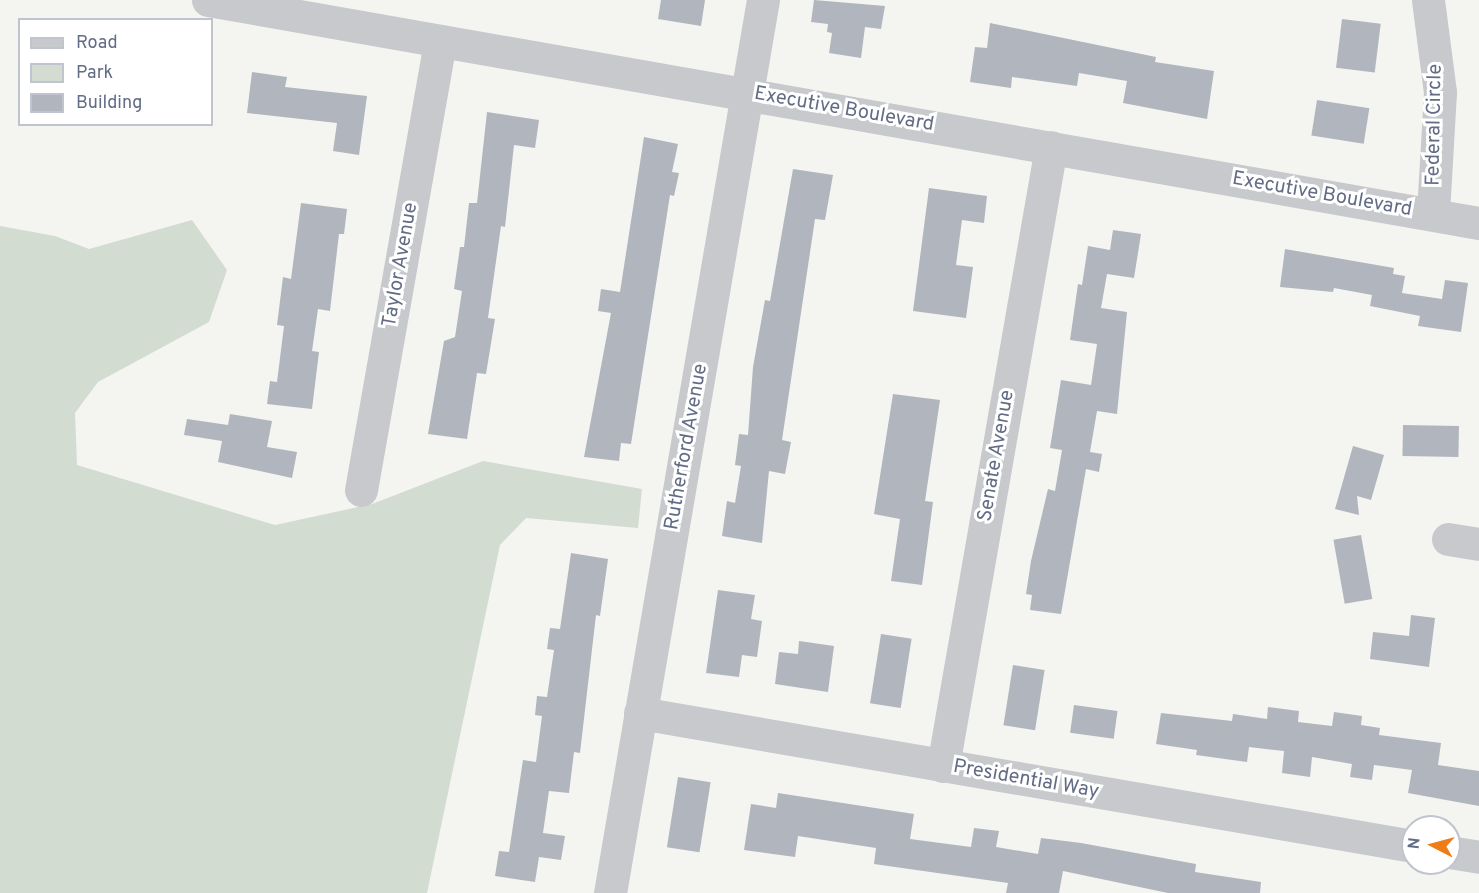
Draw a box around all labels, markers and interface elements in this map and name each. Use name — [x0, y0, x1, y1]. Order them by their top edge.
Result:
legend — [18, 18, 213, 126]
text: Road — [76, 32, 118, 55]
text: Park — [76, 62, 113, 85]
street label: Federal Circle — [1422, 64, 1448, 186]
street label: Executive Boulevard — [752, 82, 936, 138]
text: Building — [76, 92, 142, 115]
street label: Executive Boulevard — [1230, 167, 1414, 223]
street label: Taylor Avenue — [378, 200, 424, 330]
street label: Rutherford Avenue — [660, 362, 714, 532]
street label: Senate Avenue — [974, 388, 1020, 524]
street label: Presidential Way — [951, 755, 1101, 805]
north arrow — [1401, 815, 1461, 875]
text: N — [1405, 837, 1426, 850]

